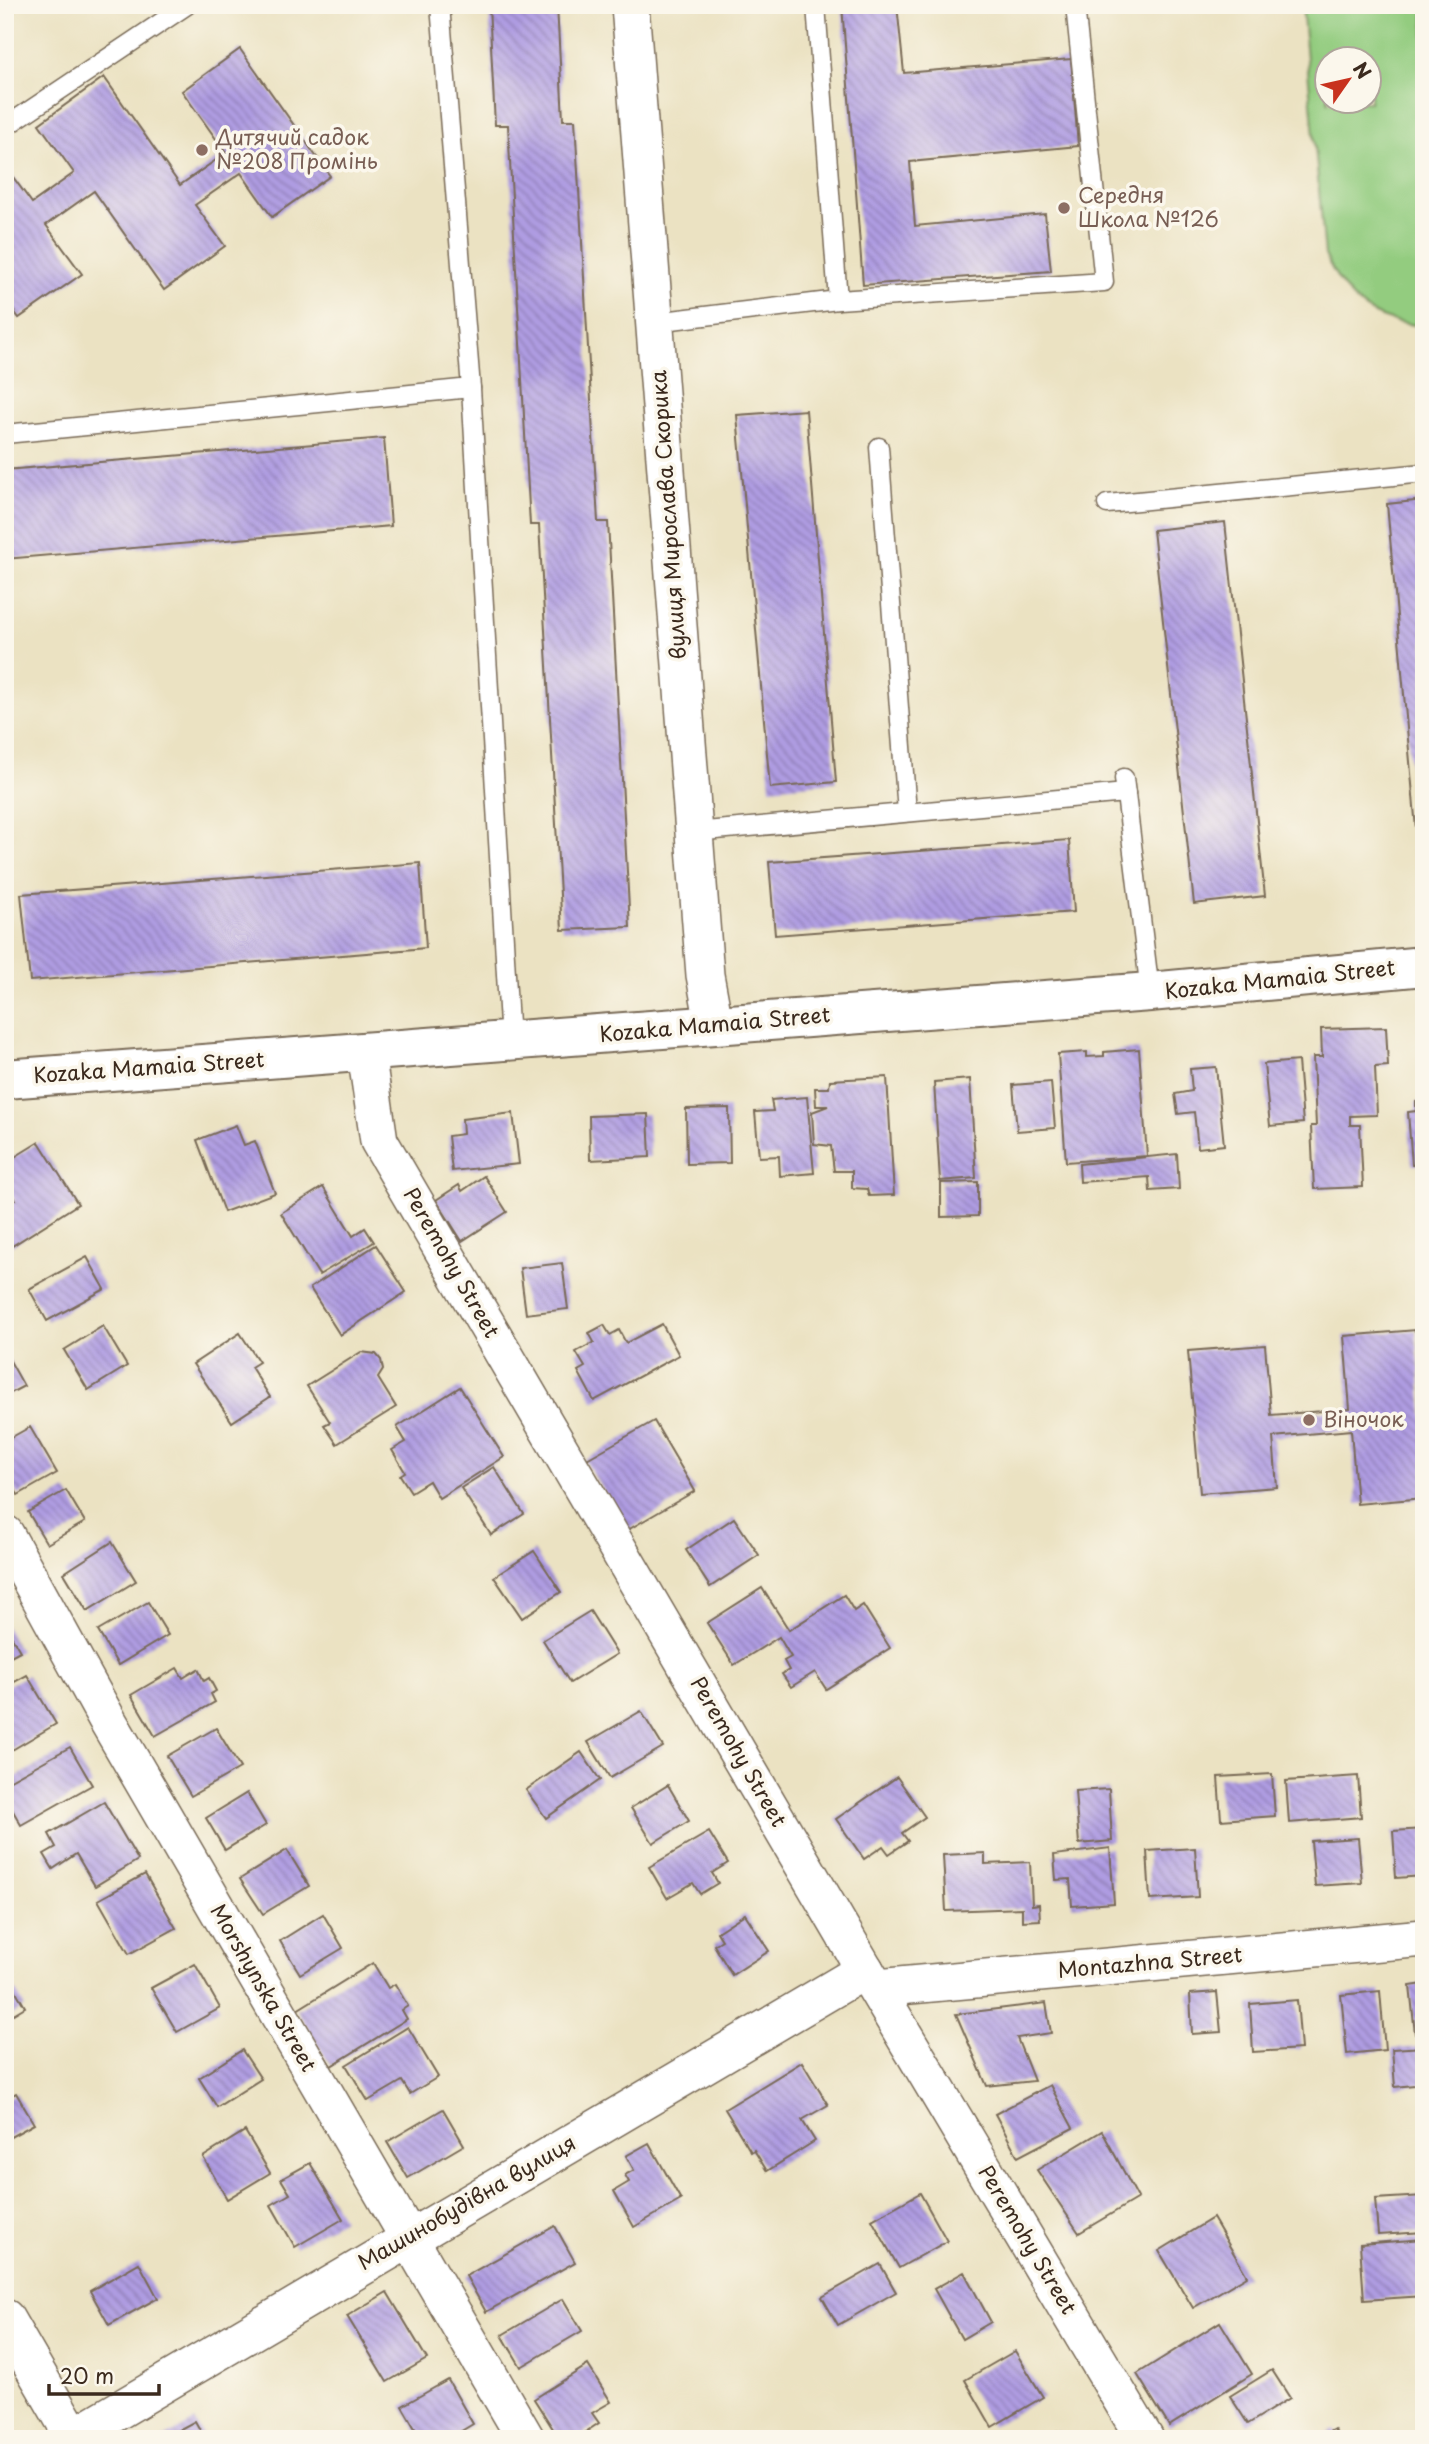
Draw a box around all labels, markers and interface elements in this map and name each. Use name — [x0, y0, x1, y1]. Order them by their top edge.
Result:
north arrow — [1314, 46, 1384, 116]
text: N — [1347, 56, 1379, 84]
place label: Дитячий садок №208 Промінь — [215, 120, 378, 176]
marker: Дитячий садок №208 Промінь — [194, 142, 210, 158]
place label: Середня Школа №126 — [1078, 178, 1219, 234]
marker: Середня Школа №126 — [1056, 200, 1072, 216]
street label: вулиця Мирослава Скорика — [641, 369, 693, 661]
street label: Kozaka Mamaia Street — [1163, 950, 1397, 1006]
street label: Kozaka Mamaia Street — [598, 997, 831, 1049]
street label: Kozaka Mamaia Street — [32, 1042, 265, 1090]
street label: Peremohy Street — [397, 1181, 509, 1343]
place label: Віночок — [1323, 1402, 1404, 1434]
marker: Віночок — [1301, 1412, 1317, 1428]
street label: Peremohy Street — [684, 1670, 796, 1832]
street label: Morshynska Street — [204, 1897, 326, 2077]
street label: Montazhna Street — [1056, 1937, 1243, 1985]
street label: Машинобудівна вулиця — [351, 2126, 581, 2277]
street label: Peremohy Street — [971, 2158, 1086, 2320]
scale bar — [49, 2353, 159, 2397]
text: 20 m — [60, 2359, 114, 2391]

